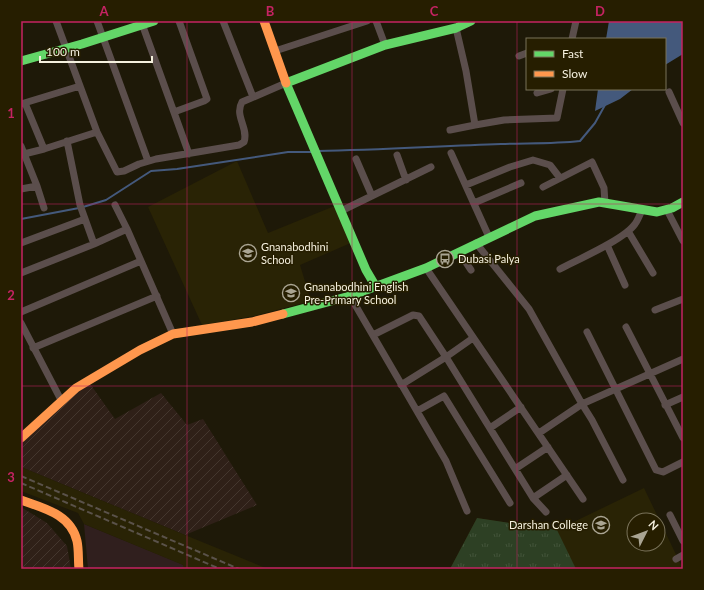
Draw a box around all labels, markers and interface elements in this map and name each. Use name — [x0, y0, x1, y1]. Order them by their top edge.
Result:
text: A — [98, 3, 109, 19]
text: B — [266, 3, 275, 19]
text: C — [430, 3, 439, 19]
text: D — [595, 3, 605, 19]
scale bar — [40, 38, 152, 64]
legend — [526, 38, 666, 90]
text: 100 m — [46, 44, 80, 59]
text: Fast — [562, 46, 584, 61]
text: Slow — [562, 66, 588, 81]
text: 1 — [7, 105, 15, 121]
place label: Gnanabodhini School — [261, 240, 329, 266]
school or university icon: Gnanabodhini School — [238, 243, 258, 263]
bus stop icon: Dubasi Palya — [435, 249, 455, 269]
place label: Dubasi Palya — [458, 252, 520, 265]
place label: Gnanabodhini English Pre-Primary School — [304, 280, 408, 306]
school or university icon: Gnanabodhini English Pre-Primary School — [281, 283, 301, 303]
text: 2 — [7, 287, 15, 303]
text: 3 — [7, 469, 15, 485]
north arrow — [626, 512, 666, 552]
school or university icon: Darshan College — [591, 515, 611, 535]
text: N — [646, 517, 661, 532]
place label: Darshan College — [509, 518, 588, 531]

